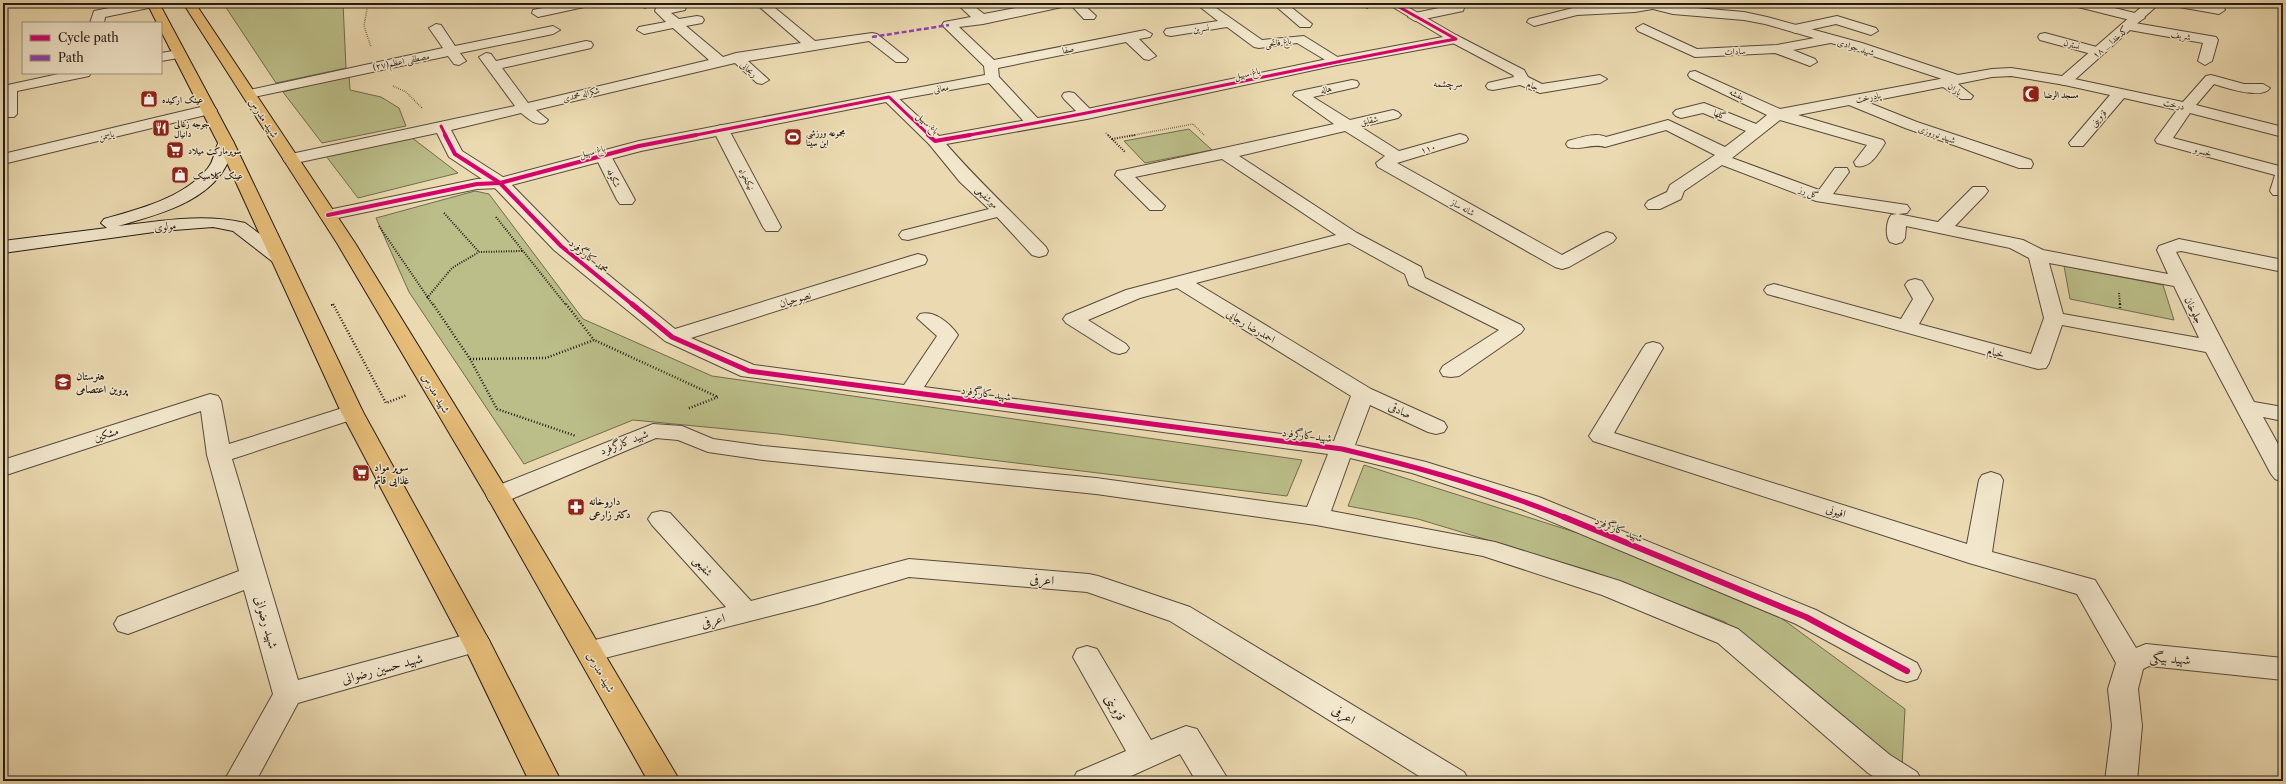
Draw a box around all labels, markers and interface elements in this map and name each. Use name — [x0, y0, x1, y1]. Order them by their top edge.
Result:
street label: نسرین — [1192, 21, 1210, 36]
legend — [22, 22, 162, 74]
street label: ۱۸ _ کدخدا — [2090, 24, 2130, 60]
street label: شریف — [2170, 28, 2192, 43]
text: Cycle path — [58, 30, 119, 45]
street label: باغ فاتحی — [1264, 35, 1293, 51]
street label: شهید جوادی — [1836, 36, 1876, 59]
street label: نسترن — [2063, 36, 2081, 52]
street label: صفا — [1061, 42, 1075, 56]
street label: سادات — [1724, 45, 1746, 57]
text: Path — [58, 50, 84, 65]
street label: مصطفی اعظم(۲۷) — [372, 50, 431, 76]
street label: ریحانی — [738, 59, 760, 80]
street label: باغ سهیل — [1233, 65, 1262, 83]
district label: سرچشمه — [1433, 77, 1463, 90]
street label: جام — [1525, 78, 1540, 95]
street label: باران — [1945, 80, 1964, 99]
street label: معانی — [932, 81, 950, 95]
street label: هاله — [1319, 82, 1333, 96]
street label: شکراله محمدی — [561, 84, 601, 105]
mosque icon: مسجد الرضا — [2021, 84, 2041, 104]
street label: بنفشه — [1728, 86, 1746, 102]
shop icon: عینک ارکیده — [139, 89, 159, 109]
street label: پادرخت — [1855, 89, 1883, 107]
place label: مسجد الرضا — [2044, 89, 2079, 100]
place label: عینک ارکیده — [162, 94, 203, 106]
street label: شهید مدرس — [245, 96, 282, 141]
street label: درخت — [2162, 96, 2186, 113]
street label: گلها — [1712, 107, 1728, 121]
street label: قزوینی — [2088, 107, 2109, 130]
street label: باغ سهیل — [913, 110, 942, 138]
street label: شقایق — [1359, 113, 1379, 128]
restaurant icon: جوجه زغالی دانیال — [151, 118, 171, 138]
place label: جوجه زغالی دانیال — [173, 118, 210, 139]
street label: شهید نوروزی — [1917, 123, 1957, 146]
sports icon: مجموعه ورزشی ابن سینا — [783, 127, 803, 147]
place label: مجموعه ورزشی ابن سینا — [806, 127, 846, 149]
street label: یاسمن — [97, 128, 116, 143]
supermarket icon: سوپرمارکت میلاد — [165, 140, 185, 160]
street label: ۱۱۰ — [1419, 141, 1437, 155]
street label: باغ سهیل — [578, 142, 607, 162]
street label: خسرو — [2192, 143, 2213, 160]
place label: سوپرمارکت میلاد — [188, 145, 241, 157]
shop icon: عینک کلاسیک — [170, 165, 190, 185]
street label: نیکخواه — [736, 166, 757, 192]
street label: شکوفه — [604, 167, 623, 190]
place label: عینک کلاسیک — [193, 170, 243, 181]
street label: گل رز — [1796, 183, 1820, 202]
street label: میرشفیعی — [972, 184, 1001, 212]
street label: شانه ساز — [1448, 196, 1477, 219]
street label: مولوی — [153, 218, 177, 234]
street label: محمد کارگرفرد — [566, 236, 612, 277]
street label: نصوحیان — [777, 288, 813, 310]
street label: جلوخان — [2181, 294, 2207, 326]
street label: احمدرضا رجایی — [1223, 306, 1278, 347]
street label: خیام — [1985, 343, 2006, 364]
place label: هنرستان پروین اعتصامی — [75, 369, 128, 397]
street label: شهید مدرس — [418, 370, 454, 416]
school or university icon: هنرستان پروین اعتصامی — [53, 372, 73, 392]
street label: شهید کارگرفرد — [960, 383, 1012, 404]
street label: صادقی — [1387, 399, 1414, 421]
street label: مشکین — [92, 423, 120, 445]
street label: شهید کارگرفرد — [1281, 425, 1333, 446]
street label: شهید کارگرفرد — [598, 426, 651, 459]
place label: سوپر مواد غذایی قائم — [374, 460, 410, 490]
supermarket icon: سوپر مواد غذایی قائم — [351, 463, 371, 483]
place label: داروخانه دکتر زارعی — [588, 494, 631, 521]
pharmacy icon: داروخانه دکتر زارعی — [566, 497, 586, 517]
street label: افیونی — [1824, 501, 1848, 521]
street label: شهید کارگرفرد — [1593, 513, 1645, 546]
street label: شفیعی — [689, 553, 716, 580]
street label: اعرفی — [1029, 570, 1055, 590]
street label: شهید رضوانی — [251, 594, 282, 651]
street label: اعرفی — [699, 609, 727, 633]
street label: شهید حسین رضوانی — [340, 649, 425, 688]
street label: شهید مدرس — [583, 649, 618, 695]
street label: شهید بیگی — [2149, 649, 2191, 669]
street label: قزوینی — [1101, 691, 1130, 724]
street label: اعرفی — [1328, 701, 1359, 729]

